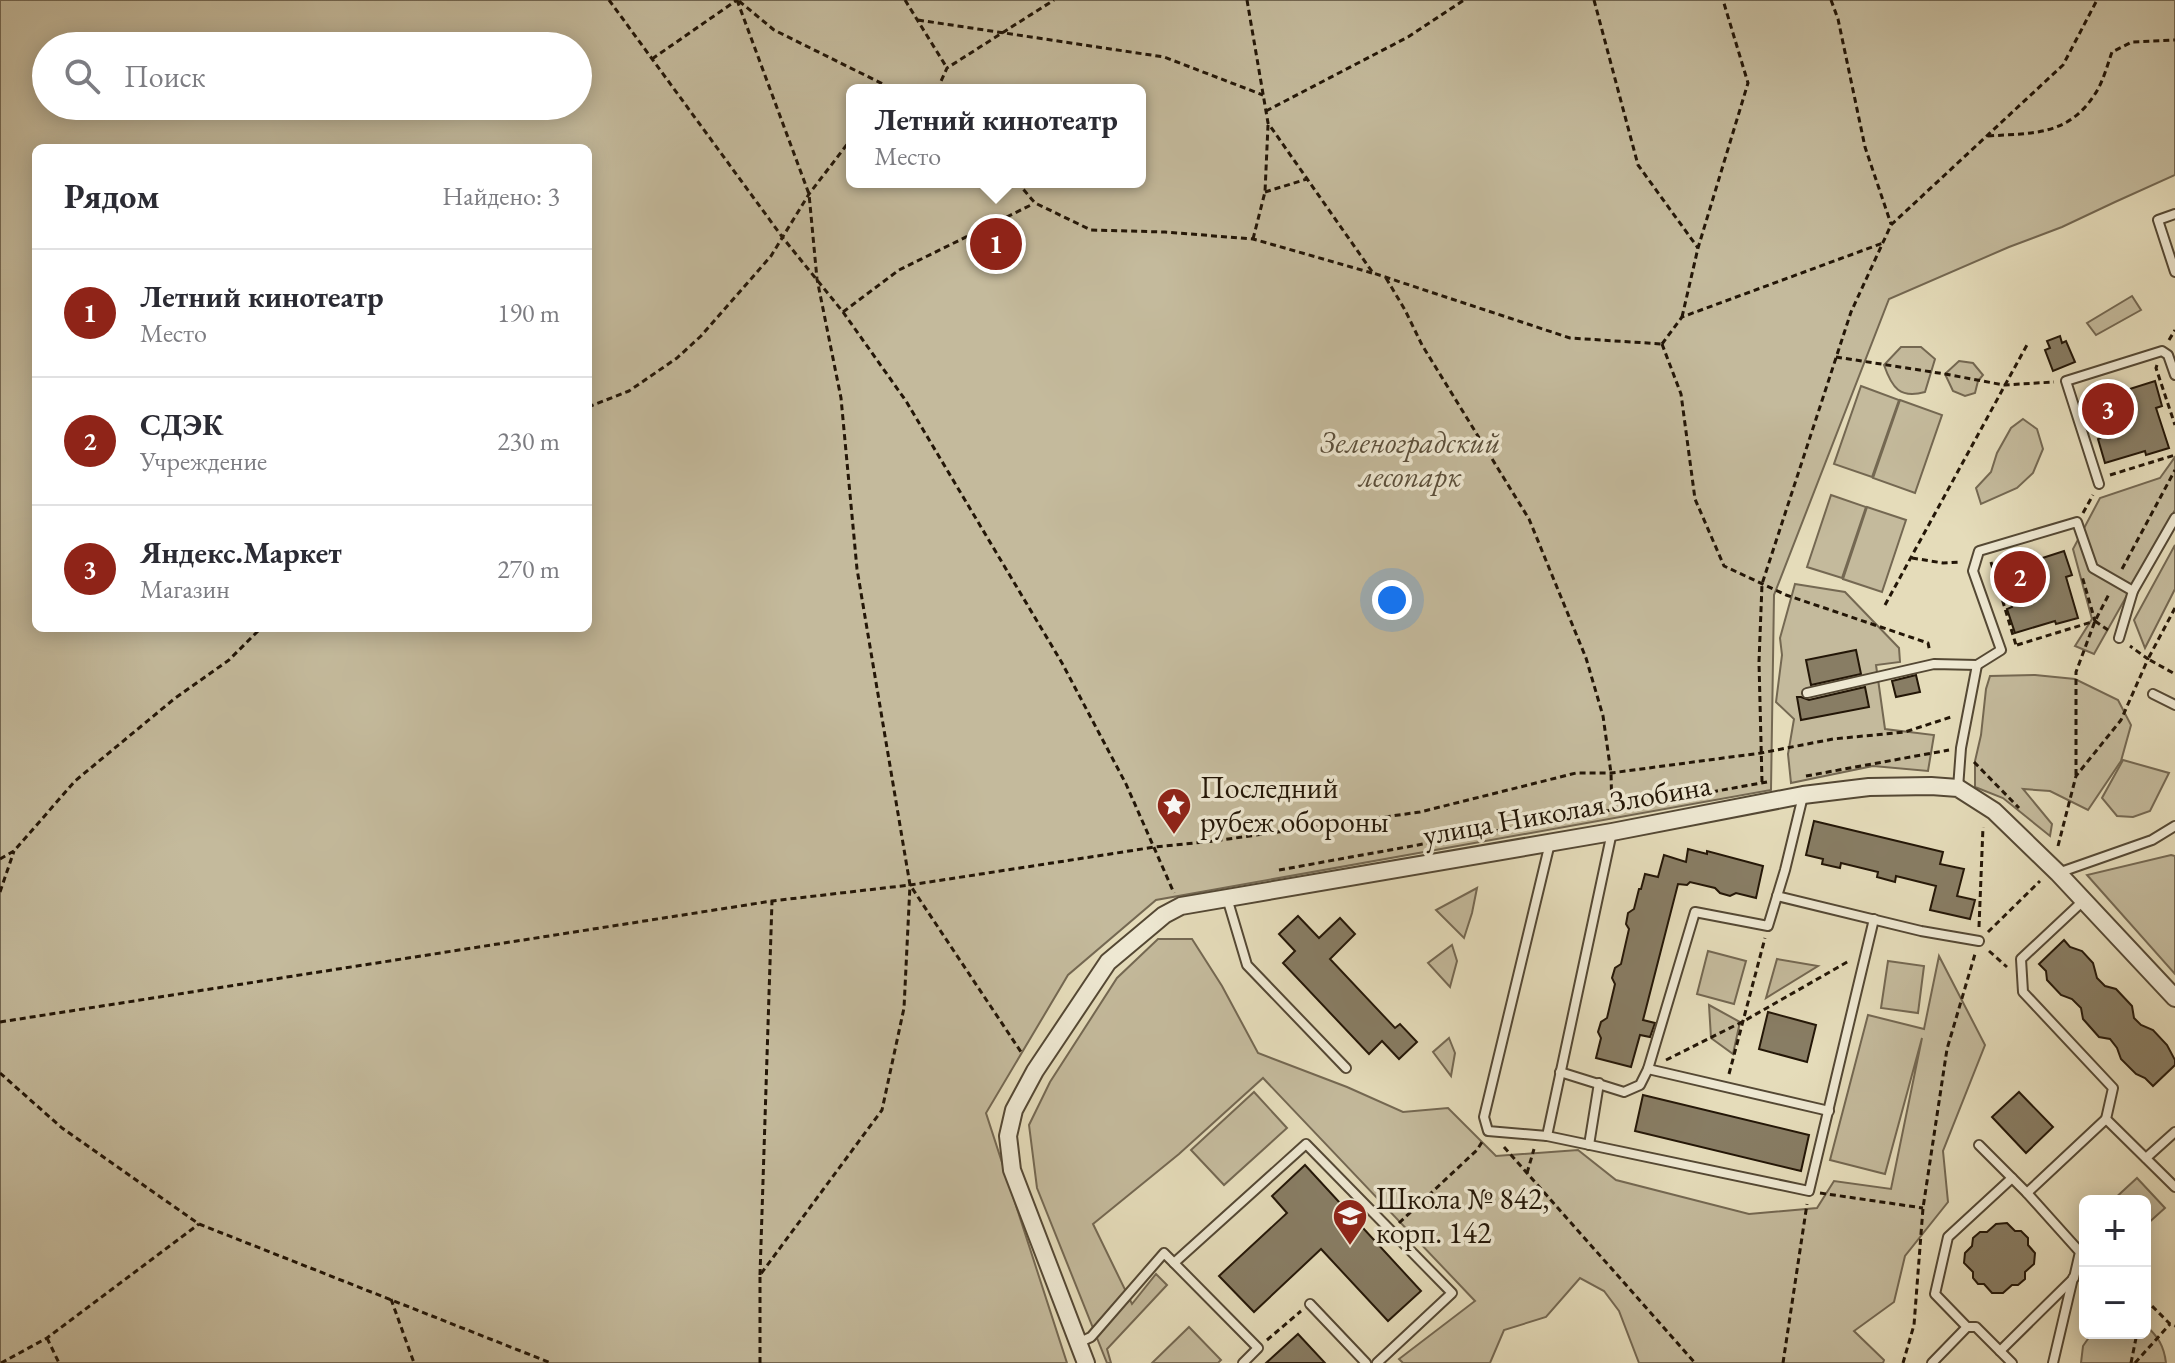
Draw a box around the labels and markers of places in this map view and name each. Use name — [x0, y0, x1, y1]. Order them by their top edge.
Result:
pin: 1 — [970, 214, 1022, 274]
pin: 3 — [2082, 379, 2134, 439]
pin: 2 — [1994, 547, 2046, 607]
place label: Последний рубеж обороны — [1200, 768, 1389, 841]
place icon: Последний рубеж обороны — [1155, 786, 1193, 836]
place label: Школа № 842, корп. 142 — [1376, 1179, 1549, 1252]
school or university icon: Школа № 842, корп. 142 — [1331, 1197, 1369, 1247]

